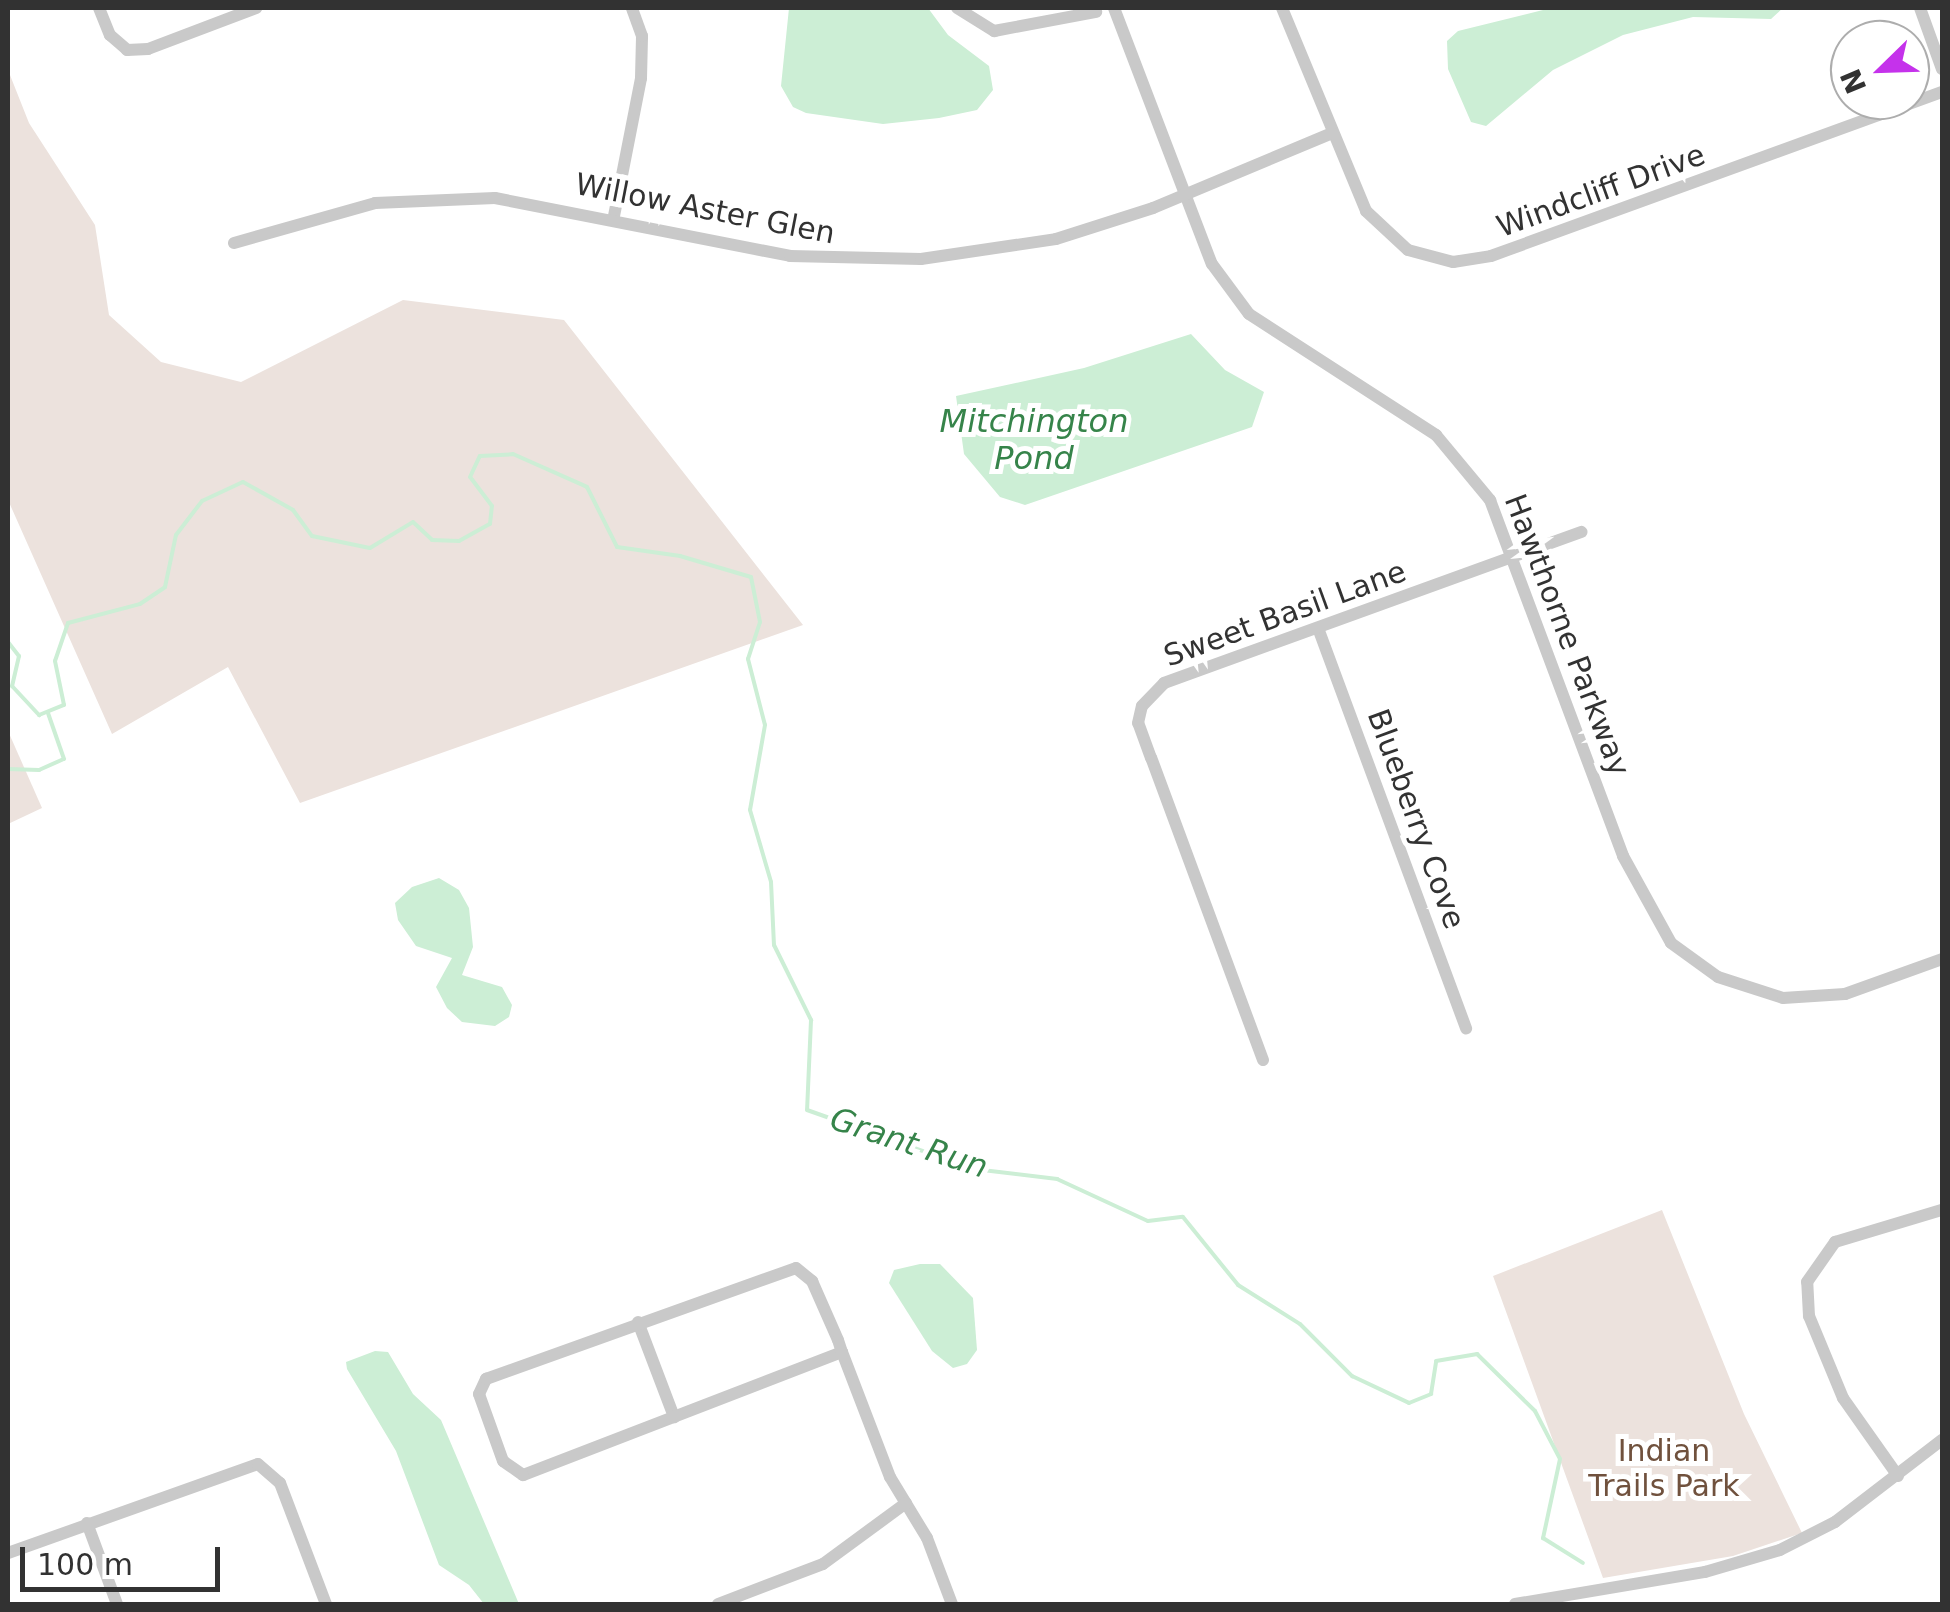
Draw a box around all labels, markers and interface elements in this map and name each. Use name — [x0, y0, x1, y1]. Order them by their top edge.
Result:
north arrow — [1830, 20, 1930, 120]
text: N — [1834, 64, 1874, 98]
street label: Windcliff Drive — [1492, 137, 1710, 245]
street label: Willow Aster Glen — [572, 166, 838, 252]
water label: Mitchington Pond — [940, 403, 1128, 478]
street label: Hawthorne Parkway — [1497, 489, 1637, 781]
street label: Sweet Basil Lane — [1159, 553, 1411, 675]
street label: Blueberry Cove — [1360, 704, 1472, 934]
water label: Grant Run — [825, 1099, 993, 1187]
park label: Indian Trails Park — [1588, 1433, 1740, 1504]
scale bar — [25, 1527, 225, 1589]
text: 100 m — [37, 1547, 133, 1582]

